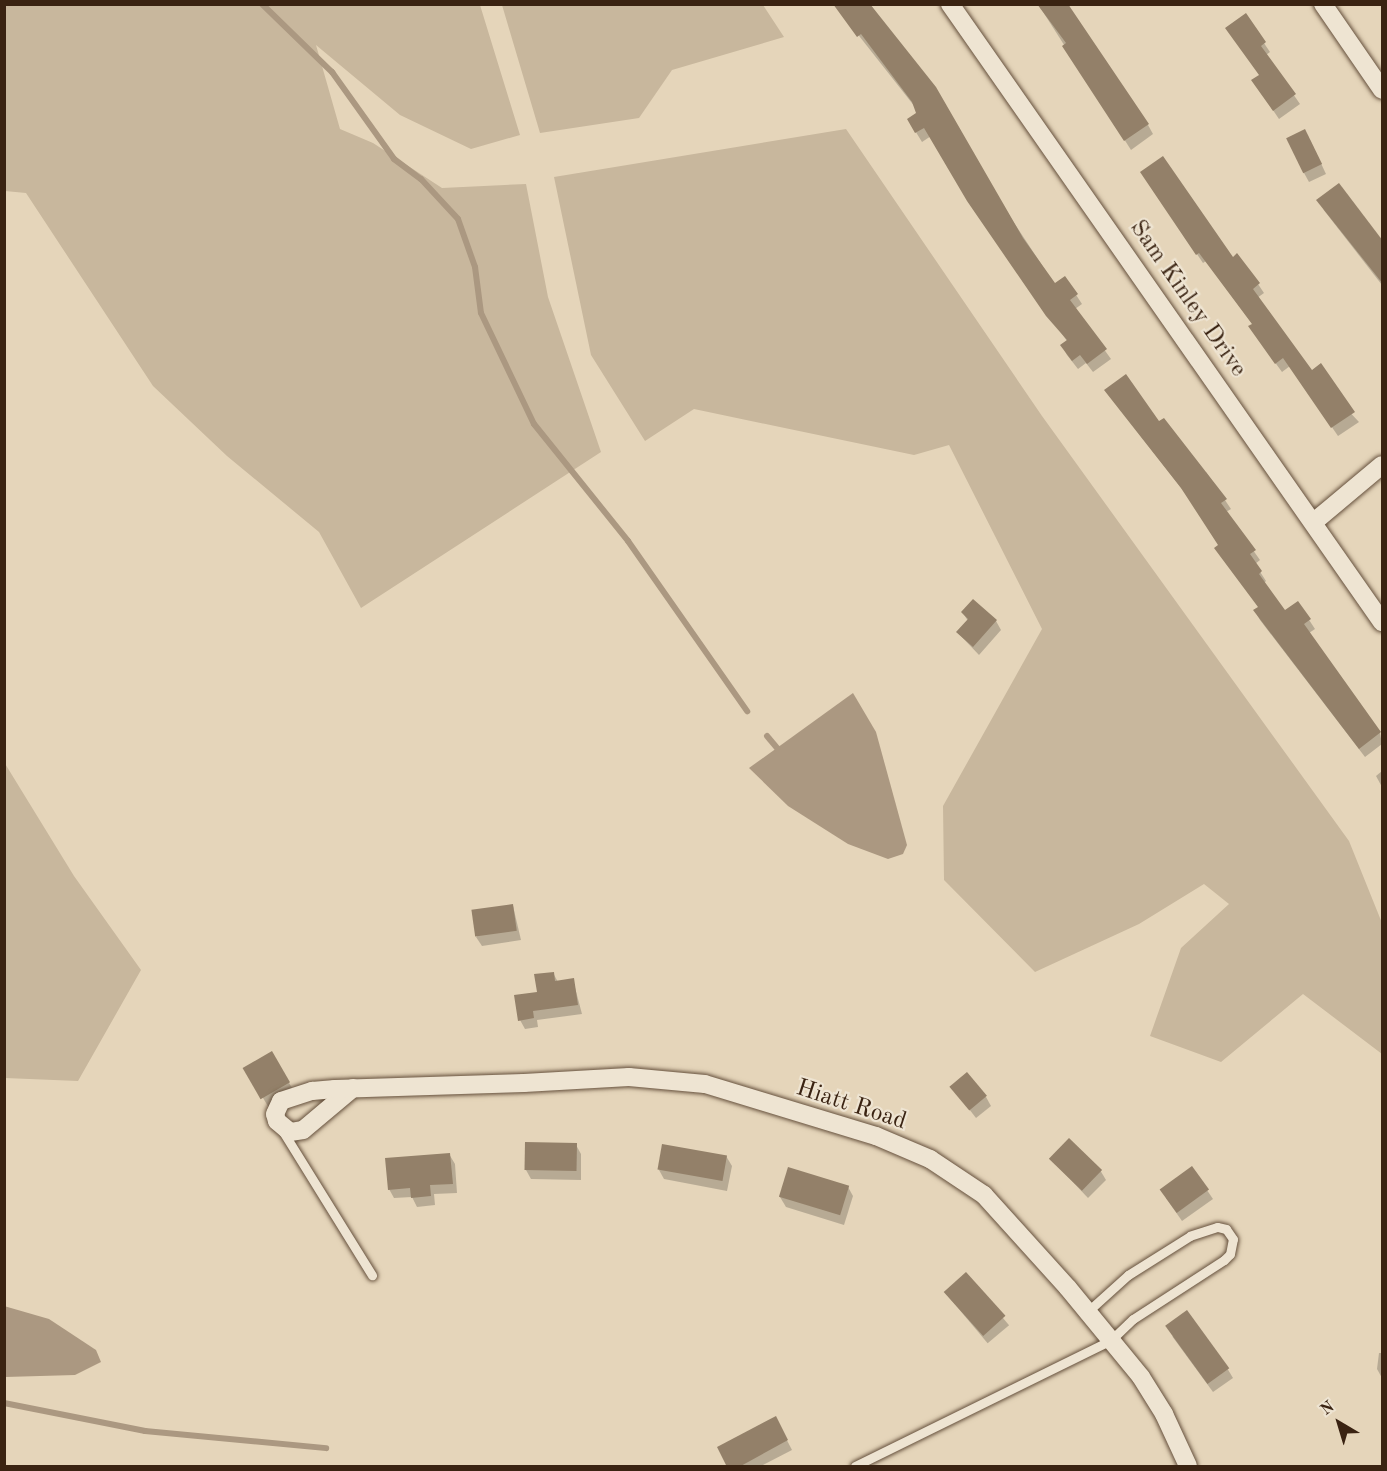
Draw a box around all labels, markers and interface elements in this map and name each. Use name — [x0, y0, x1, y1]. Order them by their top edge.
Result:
street label: Sam Kinley Drive — [1122, 215, 1252, 383]
street label: Hiatt Road — [792, 1075, 910, 1137]
north arrow — [1309, 1393, 1369, 1453]
text: N — [1318, 1399, 1338, 1419]

